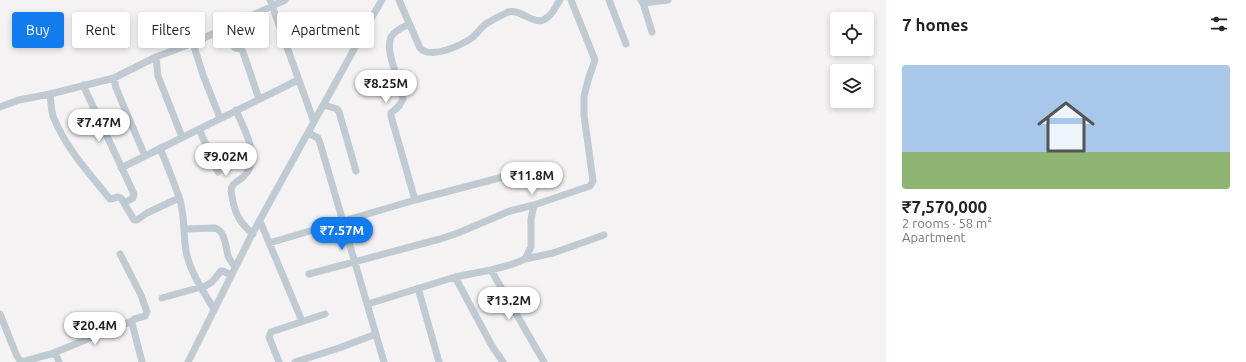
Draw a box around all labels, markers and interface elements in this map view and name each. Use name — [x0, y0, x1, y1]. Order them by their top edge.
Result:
chip: Buy — [12, 12, 64, 48]
chip: Rent — [72, 12, 130, 48]
chip: Filters — [138, 12, 205, 48]
chip: New — [213, 12, 269, 48]
chip: Apartment — [277, 12, 374, 48]
map controls — [830, 12, 874, 108]
button: locate — [830, 12, 874, 56]
icon: filters — [1208, 13, 1230, 35]
text: 7 homes — [902, 15, 968, 34]
button: layers — [830, 64, 874, 108]
pin: ₹8.25M — [353, 70, 419, 104]
text: ₹8.25M — [364, 76, 408, 90]
icon: home — [1030, 91, 1102, 163]
pin: ₹7.47M — [66, 109, 132, 143]
text: ₹7.47M — [77, 115, 121, 129]
pin: ₹9.02M — [193, 143, 259, 177]
text: ₹9.02M — [204, 149, 248, 163]
pin: ₹11.8M — [499, 162, 565, 196]
text: ₹11.8M — [510, 168, 554, 182]
text: ₹7,570,000 — [902, 197, 987, 216]
text: 2 rooms · 58 m² — [902, 216, 992, 230]
pin: ₹7.57M — [309, 217, 375, 251]
text: ₹7.57M — [320, 223, 364, 237]
text: Apartment — [902, 230, 966, 244]
pin: ₹13.2M — [476, 287, 542, 321]
text: ₹13.2M — [487, 293, 531, 307]
pin: ₹20.4M — [62, 312, 128, 346]
text: ₹20.4M — [73, 318, 117, 332]

